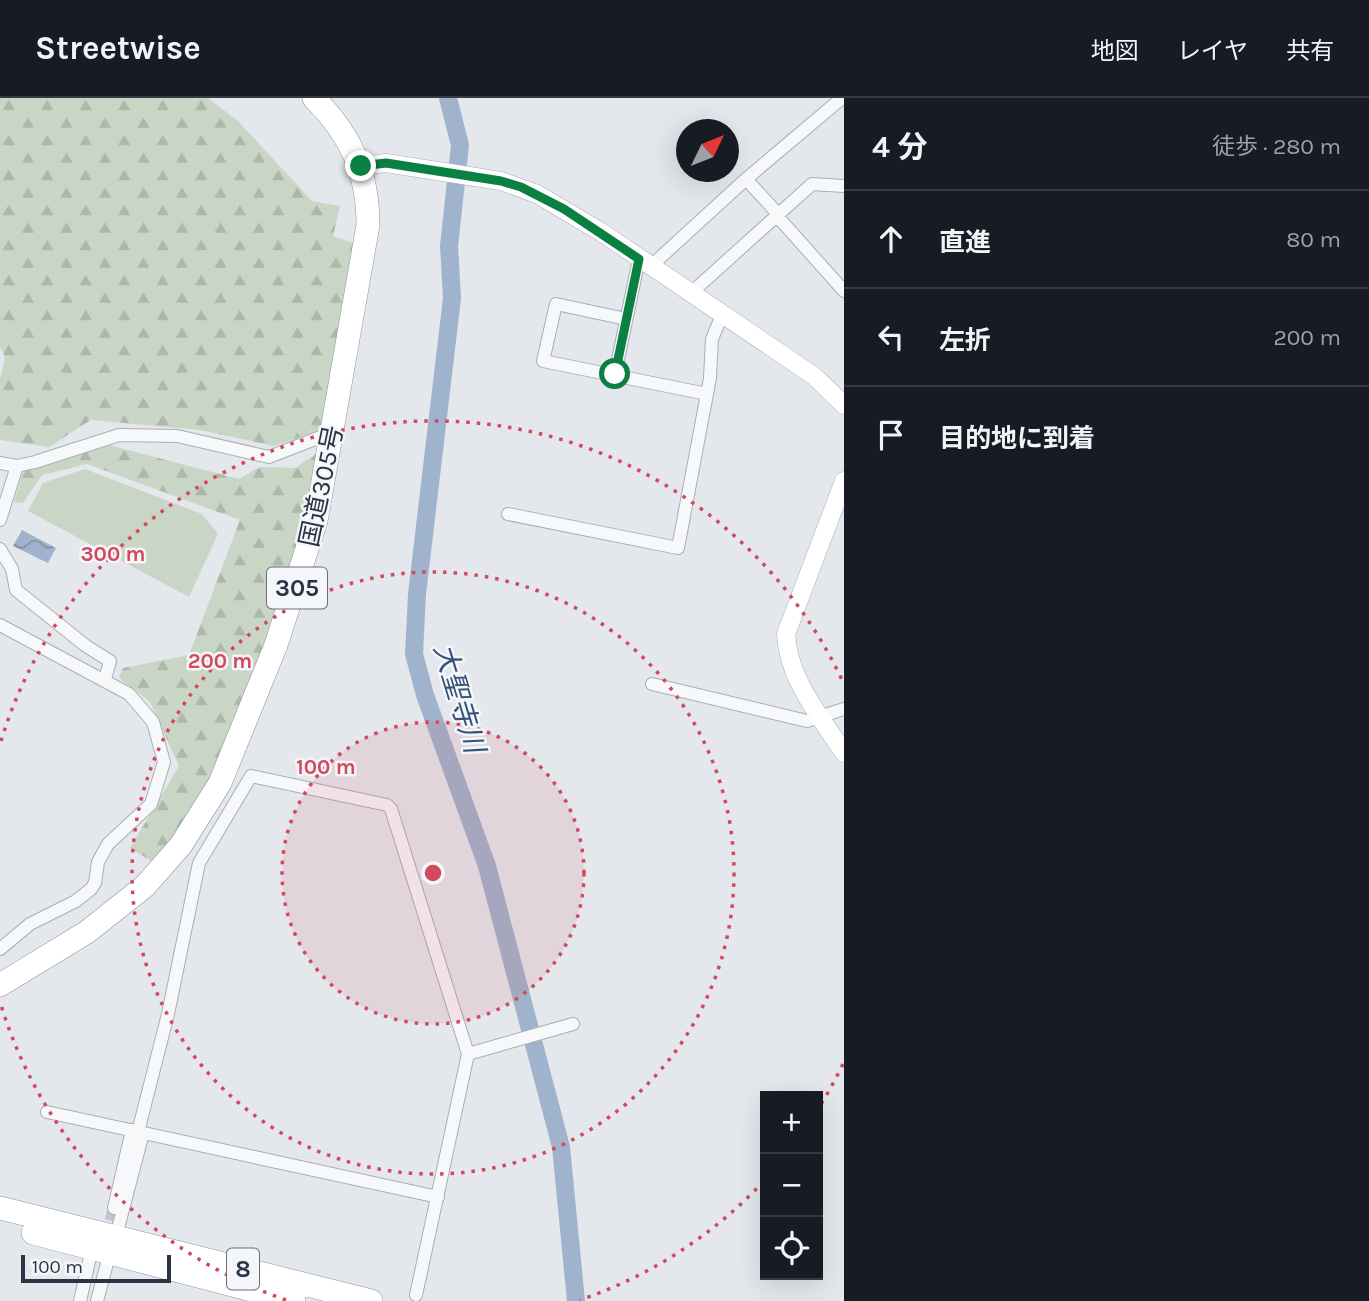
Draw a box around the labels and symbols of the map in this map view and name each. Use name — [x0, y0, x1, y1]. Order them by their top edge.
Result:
north arrow — [676, 119, 739, 182]
route end — [345, 150, 376, 181]
route start — [599, 358, 630, 389]
street label: 国道305号 — [293, 422, 349, 550]
text: 300 m — [81, 542, 145, 566]
road number: 305 — [267, 568, 327, 608]
water label: 大聖寺川 — [427, 640, 493, 759]
text: 200 m — [188, 649, 252, 673]
text: 100 m — [296, 755, 356, 779]
centre of rings — [421, 861, 445, 885]
road number: 8 — [227, 1248, 259, 1289]
scale bar — [21, 1252, 172, 1284]

